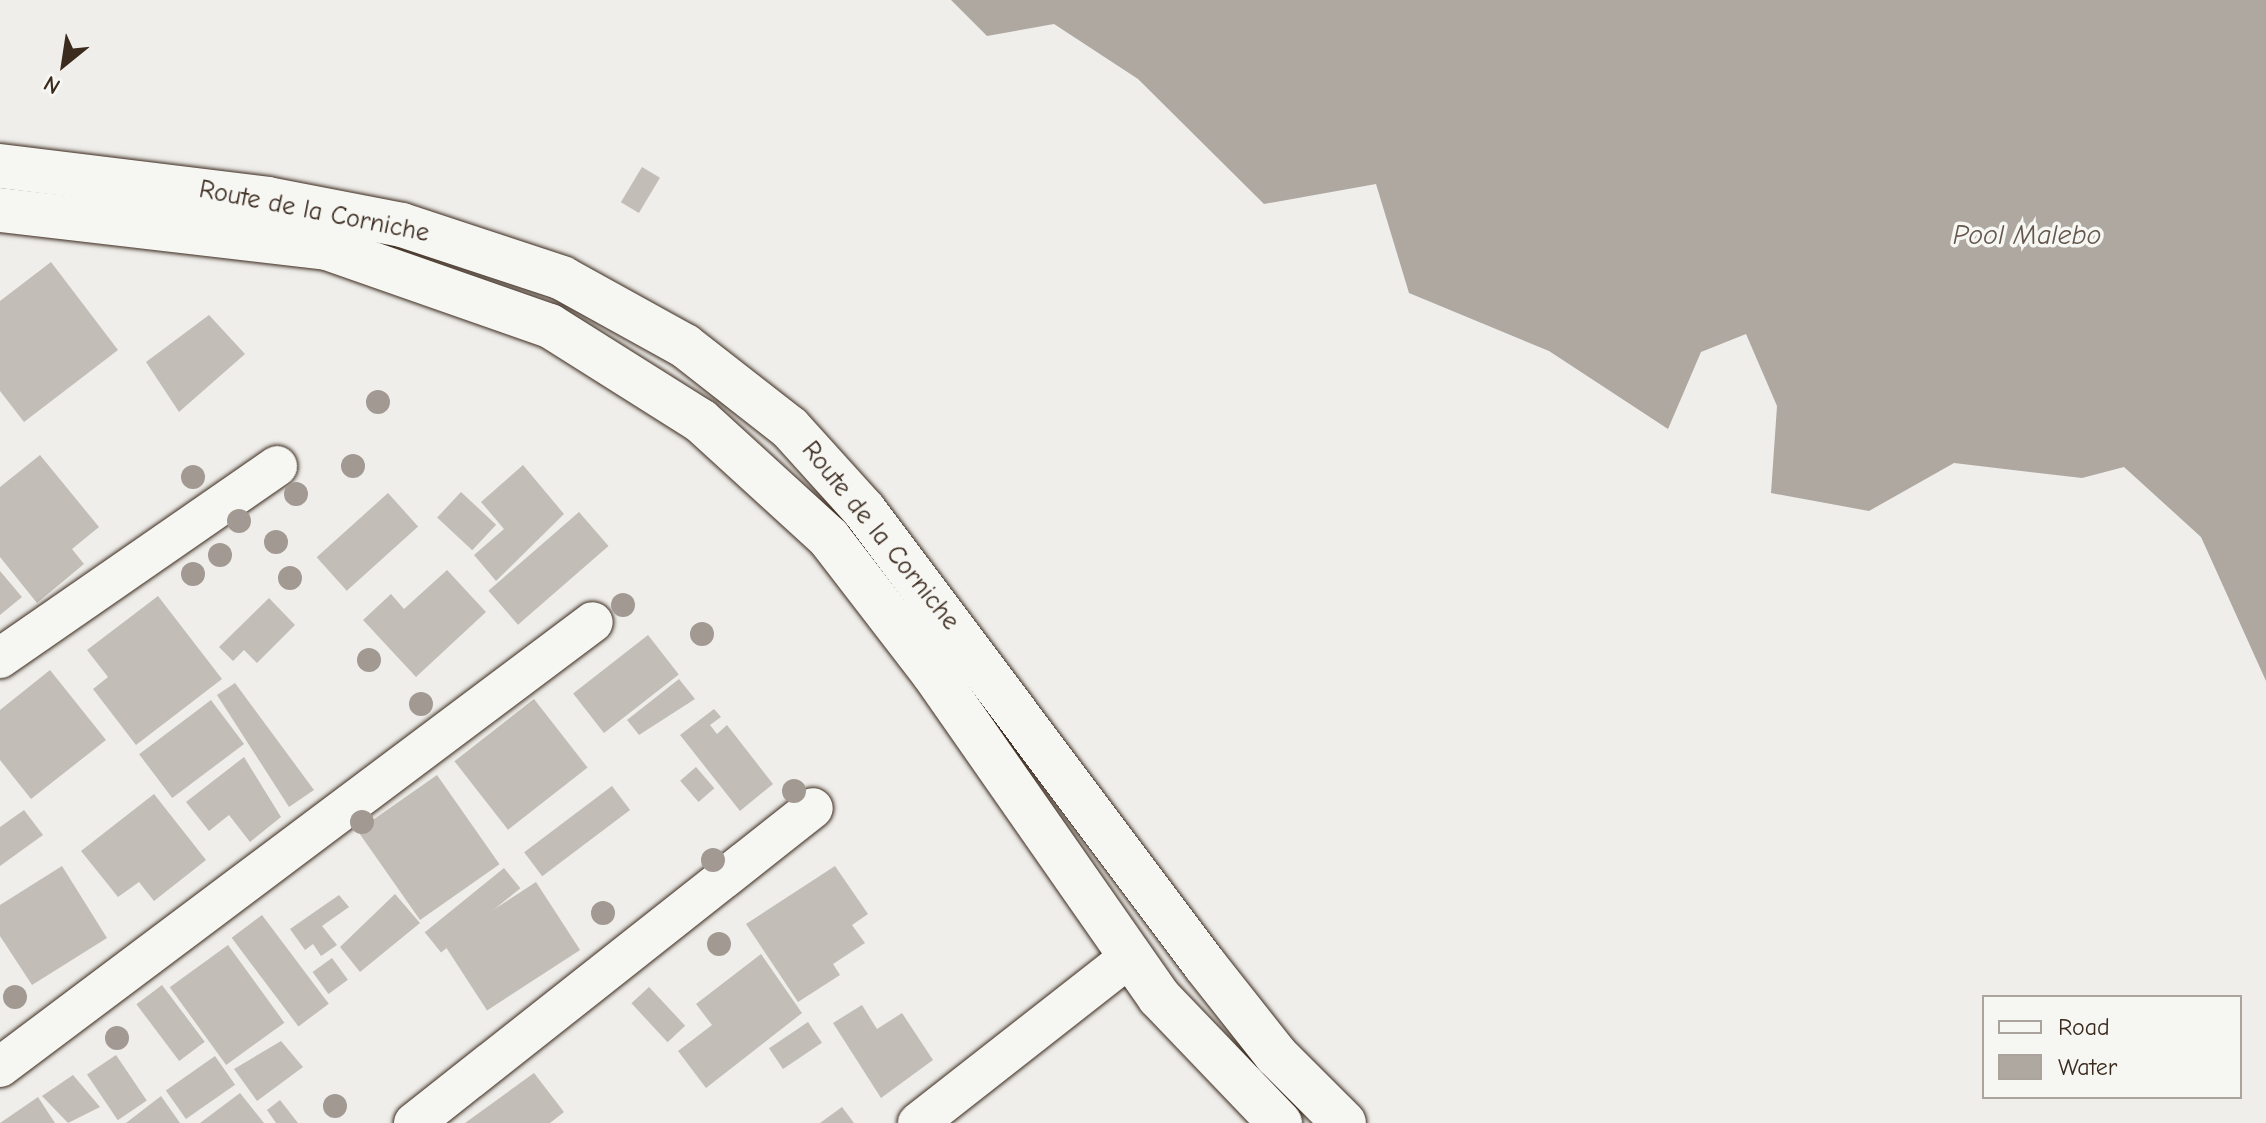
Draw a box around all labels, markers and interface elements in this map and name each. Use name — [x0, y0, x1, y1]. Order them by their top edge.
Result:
north arrow — [24, 24, 104, 104]
text: N — [39, 70, 65, 100]
street label: Route de la Corniche — [196, 174, 432, 250]
water label: Pool Malebo — [1953, 218, 2101, 252]
street label: Route de la Corniche — [794, 435, 966, 637]
legend — [1982, 995, 2242, 1099]
text: Road — [2058, 1013, 2110, 1041]
text: Water — [2058, 1053, 2117, 1081]

